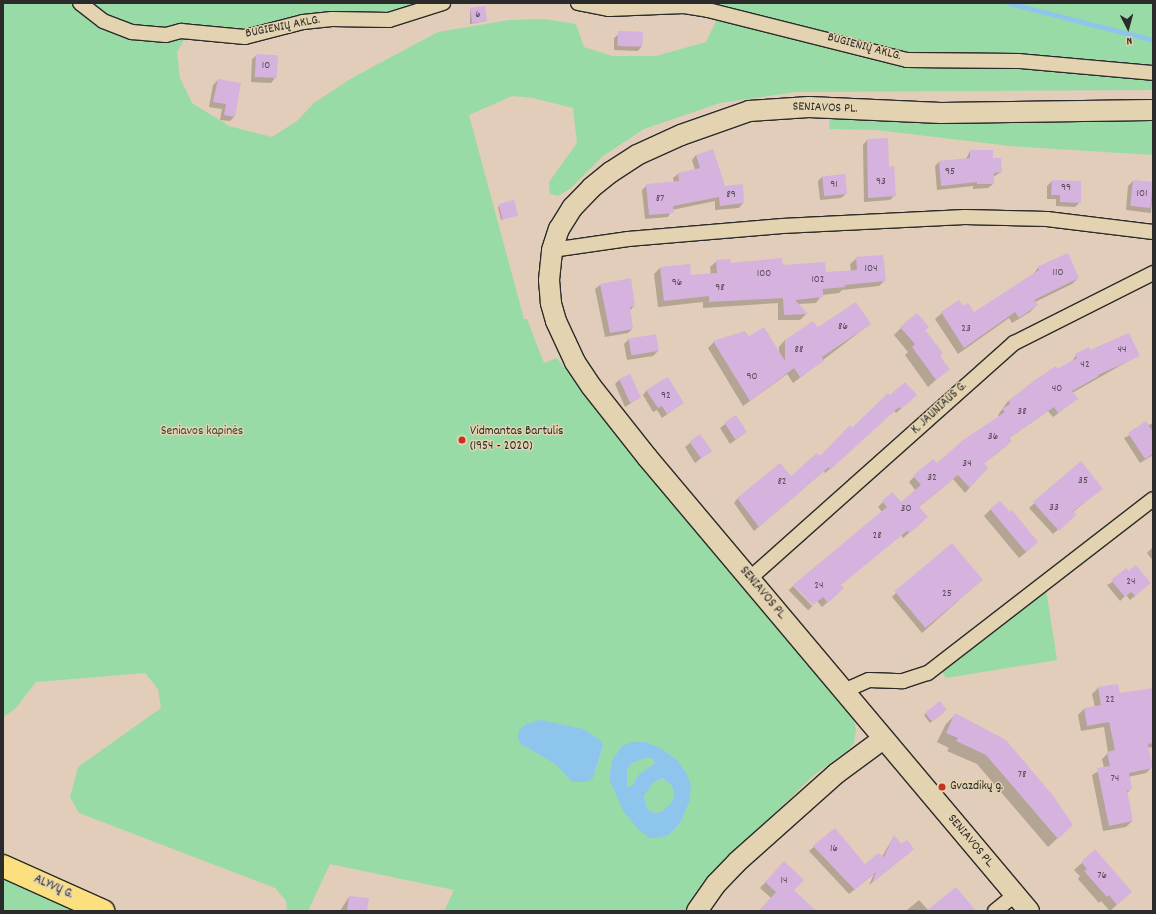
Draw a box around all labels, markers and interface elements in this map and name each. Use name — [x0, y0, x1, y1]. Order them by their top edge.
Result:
house number: 6 — [475, 8, 481, 22]
north arrow — [1108, 8, 1148, 48]
street label: BUGIENIŲ AKLG. — [244, 13, 322, 43]
street label: BUGIENIŲ AKLG. — [825, 31, 903, 65]
text: N — [1126, 32, 1133, 48]
house number: 10 — [262, 59, 270, 73]
street label: SENIAVOS PL. — [792, 100, 858, 118]
house number: 95 — [945, 165, 955, 179]
house number: 93 — [876, 175, 886, 189]
house number: 91 — [830, 178, 838, 192]
house number: 99 — [1061, 181, 1071, 195]
house number: 101 — [1137, 187, 1147, 201]
house number: 89 — [726, 188, 736, 202]
house number: 87 — [656, 192, 664, 206]
house number: 104 — [865, 262, 877, 276]
house number: 110 — [1053, 266, 1063, 280]
house number: 100 — [757, 267, 771, 281]
house number: 102 — [811, 273, 825, 287]
house number: 96 — [672, 276, 682, 290]
house number: 98 — [715, 281, 725, 295]
house number: 86 — [838, 320, 848, 334]
house number: 23 — [961, 322, 971, 336]
house number: 88 — [795, 343, 803, 357]
house number: 44 — [1117, 343, 1127, 357]
house number: 42 — [1080, 358, 1090, 372]
house number: 90 — [746, 370, 758, 384]
street label: K. JAUNIAUS G. — [909, 379, 971, 439]
house number: 40 — [1052, 382, 1062, 396]
house number: 92 — [661, 389, 671, 403]
house number: 38 — [1017, 405, 1027, 419]
park label: Seniavos kapinės — [161, 424, 243, 440]
place label: Vidmantas Bartulis (1954 - 2020) — [470, 425, 564, 456]
house number: 36 — [988, 430, 998, 444]
marker: Vidmantas Bartulis (1954 - 2020) — [457, 435, 467, 445]
house number: 34 — [962, 457, 972, 471]
house number: 32 — [927, 471, 937, 485]
house number: 35 — [1078, 474, 1088, 488]
house number: 82 — [777, 475, 787, 489]
house number: 33 — [1049, 501, 1059, 515]
house number: 30 — [901, 502, 911, 516]
house number: 28 — [872, 529, 882, 543]
street label: SENIAVOS PL. — [735, 564, 789, 624]
house number: 24 — [1126, 575, 1136, 589]
house number: 24 — [814, 579, 824, 593]
house number: 25 — [942, 587, 952, 601]
house number: 22 — [1105, 693, 1115, 707]
house number: 78 — [1018, 768, 1026, 782]
house number: 74 — [1111, 772, 1119, 786]
place label: Gvazdikų g. — [950, 779, 1003, 795]
marker: Gvazdikų g. — [937, 782, 947, 792]
street label: SENIAVOS PL. — [943, 812, 997, 872]
house number: 16 — [830, 842, 838, 856]
house number: 76 — [1097, 869, 1107, 883]
street label: ALYVŲ G. — [31, 872, 75, 904]
house number: 14 — [781, 874, 787, 888]

